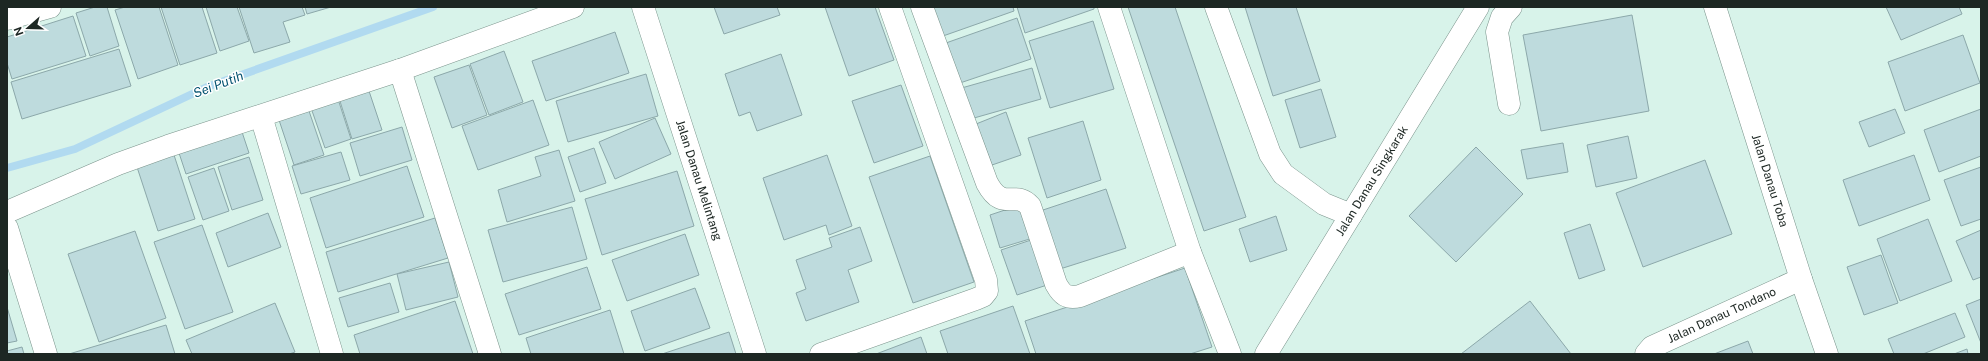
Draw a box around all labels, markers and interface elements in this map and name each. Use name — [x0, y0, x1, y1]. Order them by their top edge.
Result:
north arrow — [8, 8, 48, 48]
text: N — [11, 25, 26, 38]
water label: Sei Putih — [191, 68, 245, 101]
street label: Jalan Danau Melintang — [673, 118, 725, 242]
street label: Jalan Danau Singkarak — [1333, 123, 1411, 238]
street label: Jalan Danau Toba — [1749, 132, 1791, 229]
street label: Jalan Danau Tondano — [1666, 284, 1778, 346]

